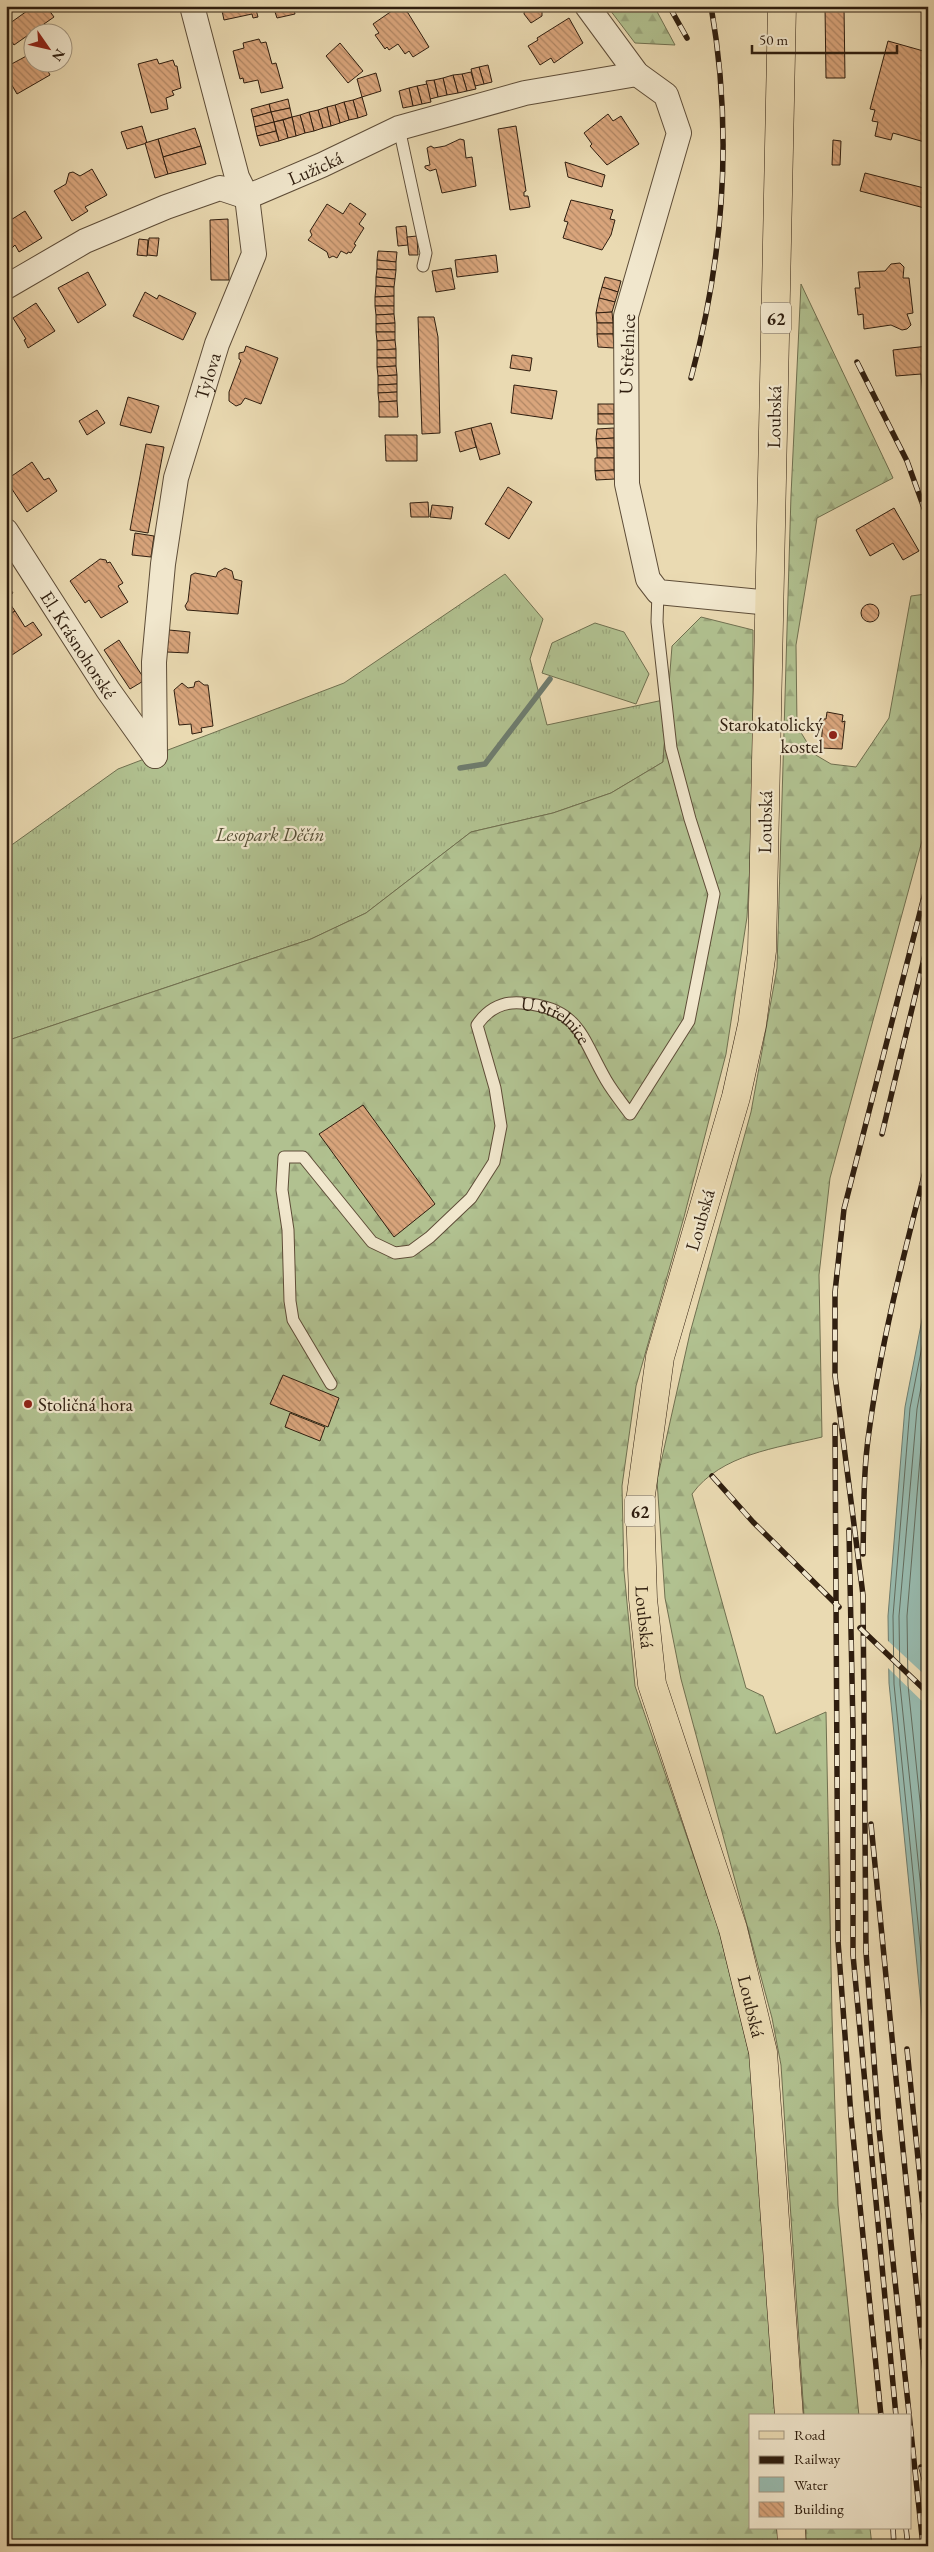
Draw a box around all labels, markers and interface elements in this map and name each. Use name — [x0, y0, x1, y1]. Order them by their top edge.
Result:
north arrow — [22, 22, 72, 72]
scale bar — [752, 22, 896, 54]
text: 50 m — [759, 30, 788, 49]
text: N — [48, 46, 69, 66]
street label: Lužická — [284, 144, 347, 191]
road number: 62 — [761, 302, 791, 334]
street label: U Střelnice — [613, 313, 641, 395]
street label: Tylova — [188, 349, 226, 403]
street label: Loubská — [761, 385, 787, 449]
street label: El. Krásnohorské — [35, 586, 123, 704]
place label: Starokatolický kostel — [719, 712, 824, 759]
marker: Starokatolický kostel — [827, 729, 839, 741]
street label: Loubská — [752, 790, 778, 854]
park label: Lesopark Děčín — [215, 822, 324, 847]
street label: U Střelnice — [520, 990, 597, 1049]
street label: Loubská — [679, 1186, 721, 1254]
place label: Stoličná hora — [38, 1392, 134, 1417]
marker: Stoličná hora — [22, 1398, 34, 1410]
road number: 62 — [625, 1495, 655, 1526]
street label: Loubská — [630, 1585, 661, 1650]
street label: Loubská — [732, 1973, 772, 2040]
legend — [749, 2414, 912, 2530]
text: Road — [794, 2425, 826, 2444]
text: Railway — [794, 2449, 841, 2468]
text: Water — [794, 2475, 828, 2494]
text: Building — [794, 2499, 844, 2518]

